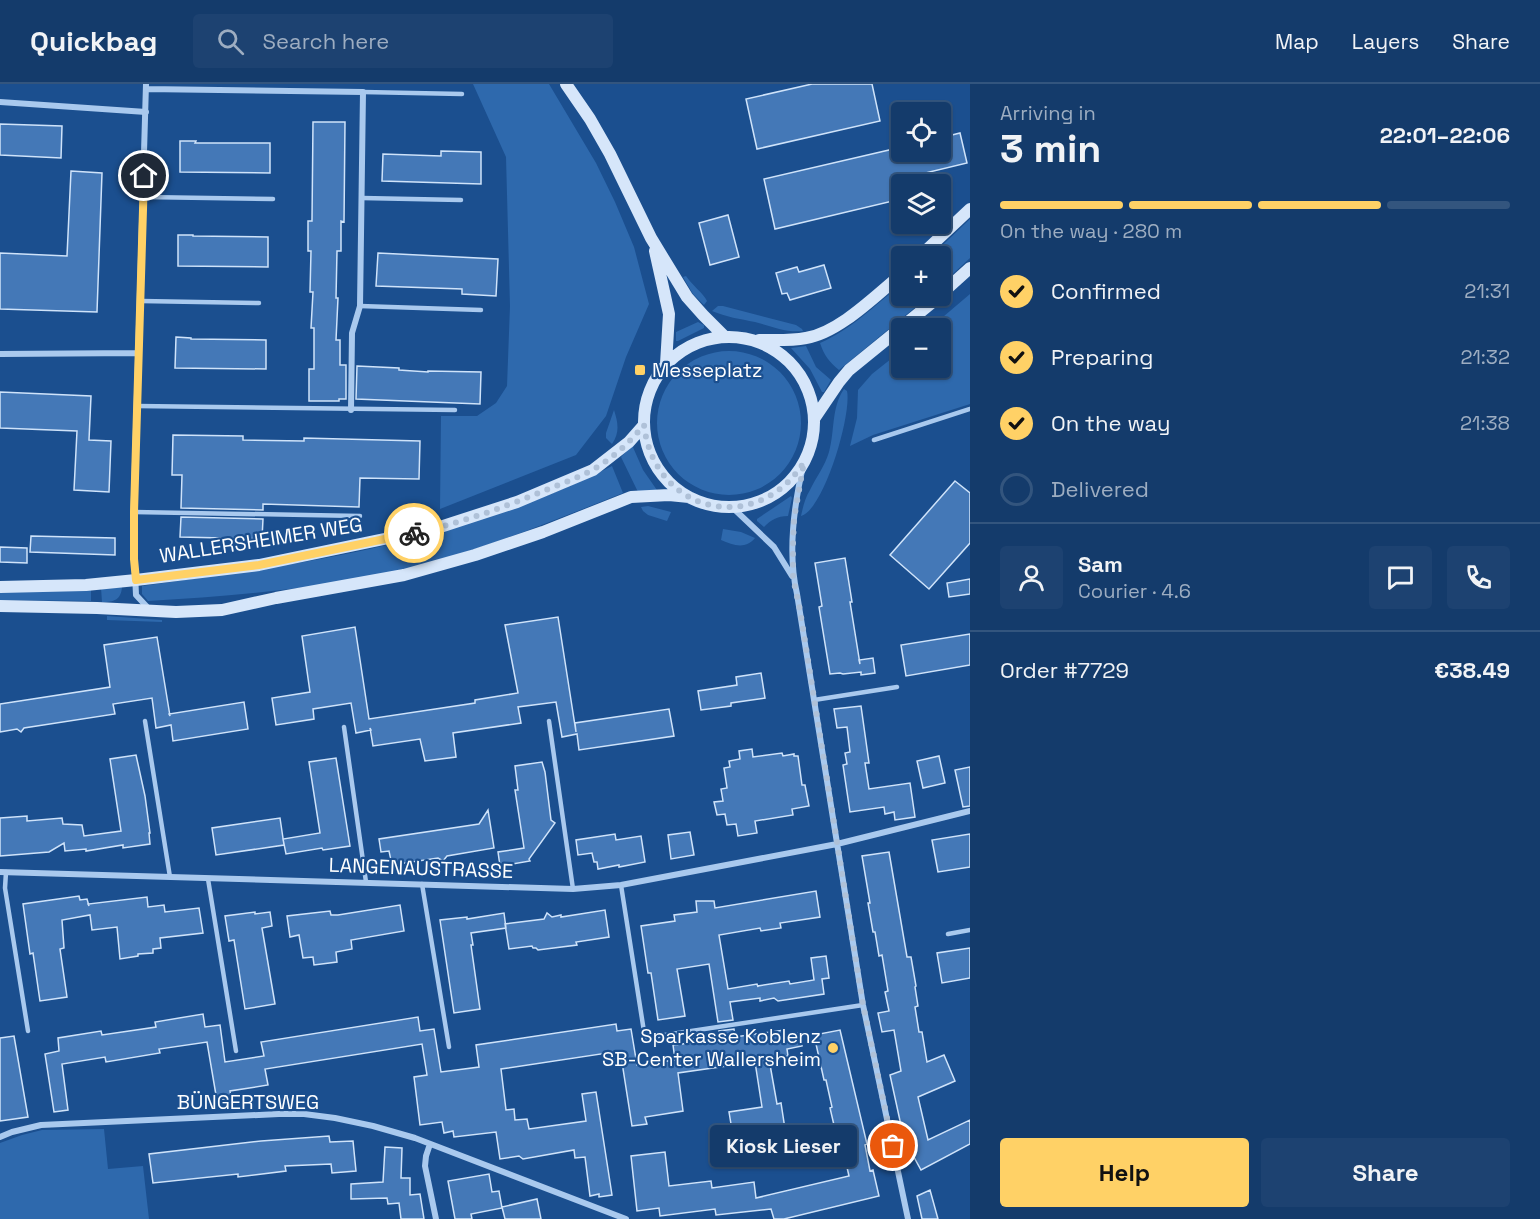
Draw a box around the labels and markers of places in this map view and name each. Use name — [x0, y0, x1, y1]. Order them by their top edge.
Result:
pin — [118, 150, 169, 201]
place label: Messeplatz — [652, 357, 762, 383]
marker: Messeplatz — [633, 363, 647, 377]
place label: Sparkasse Koblenz SB-Center Wallersheim — [602, 1023, 821, 1072]
marker: Sparkasse Koblenz SB-Center Wallersheim — [826, 1041, 840, 1055]
pin — [867, 1120, 918, 1171]
callout: Kiosk Lieser — [710, 1125, 857, 1167]

